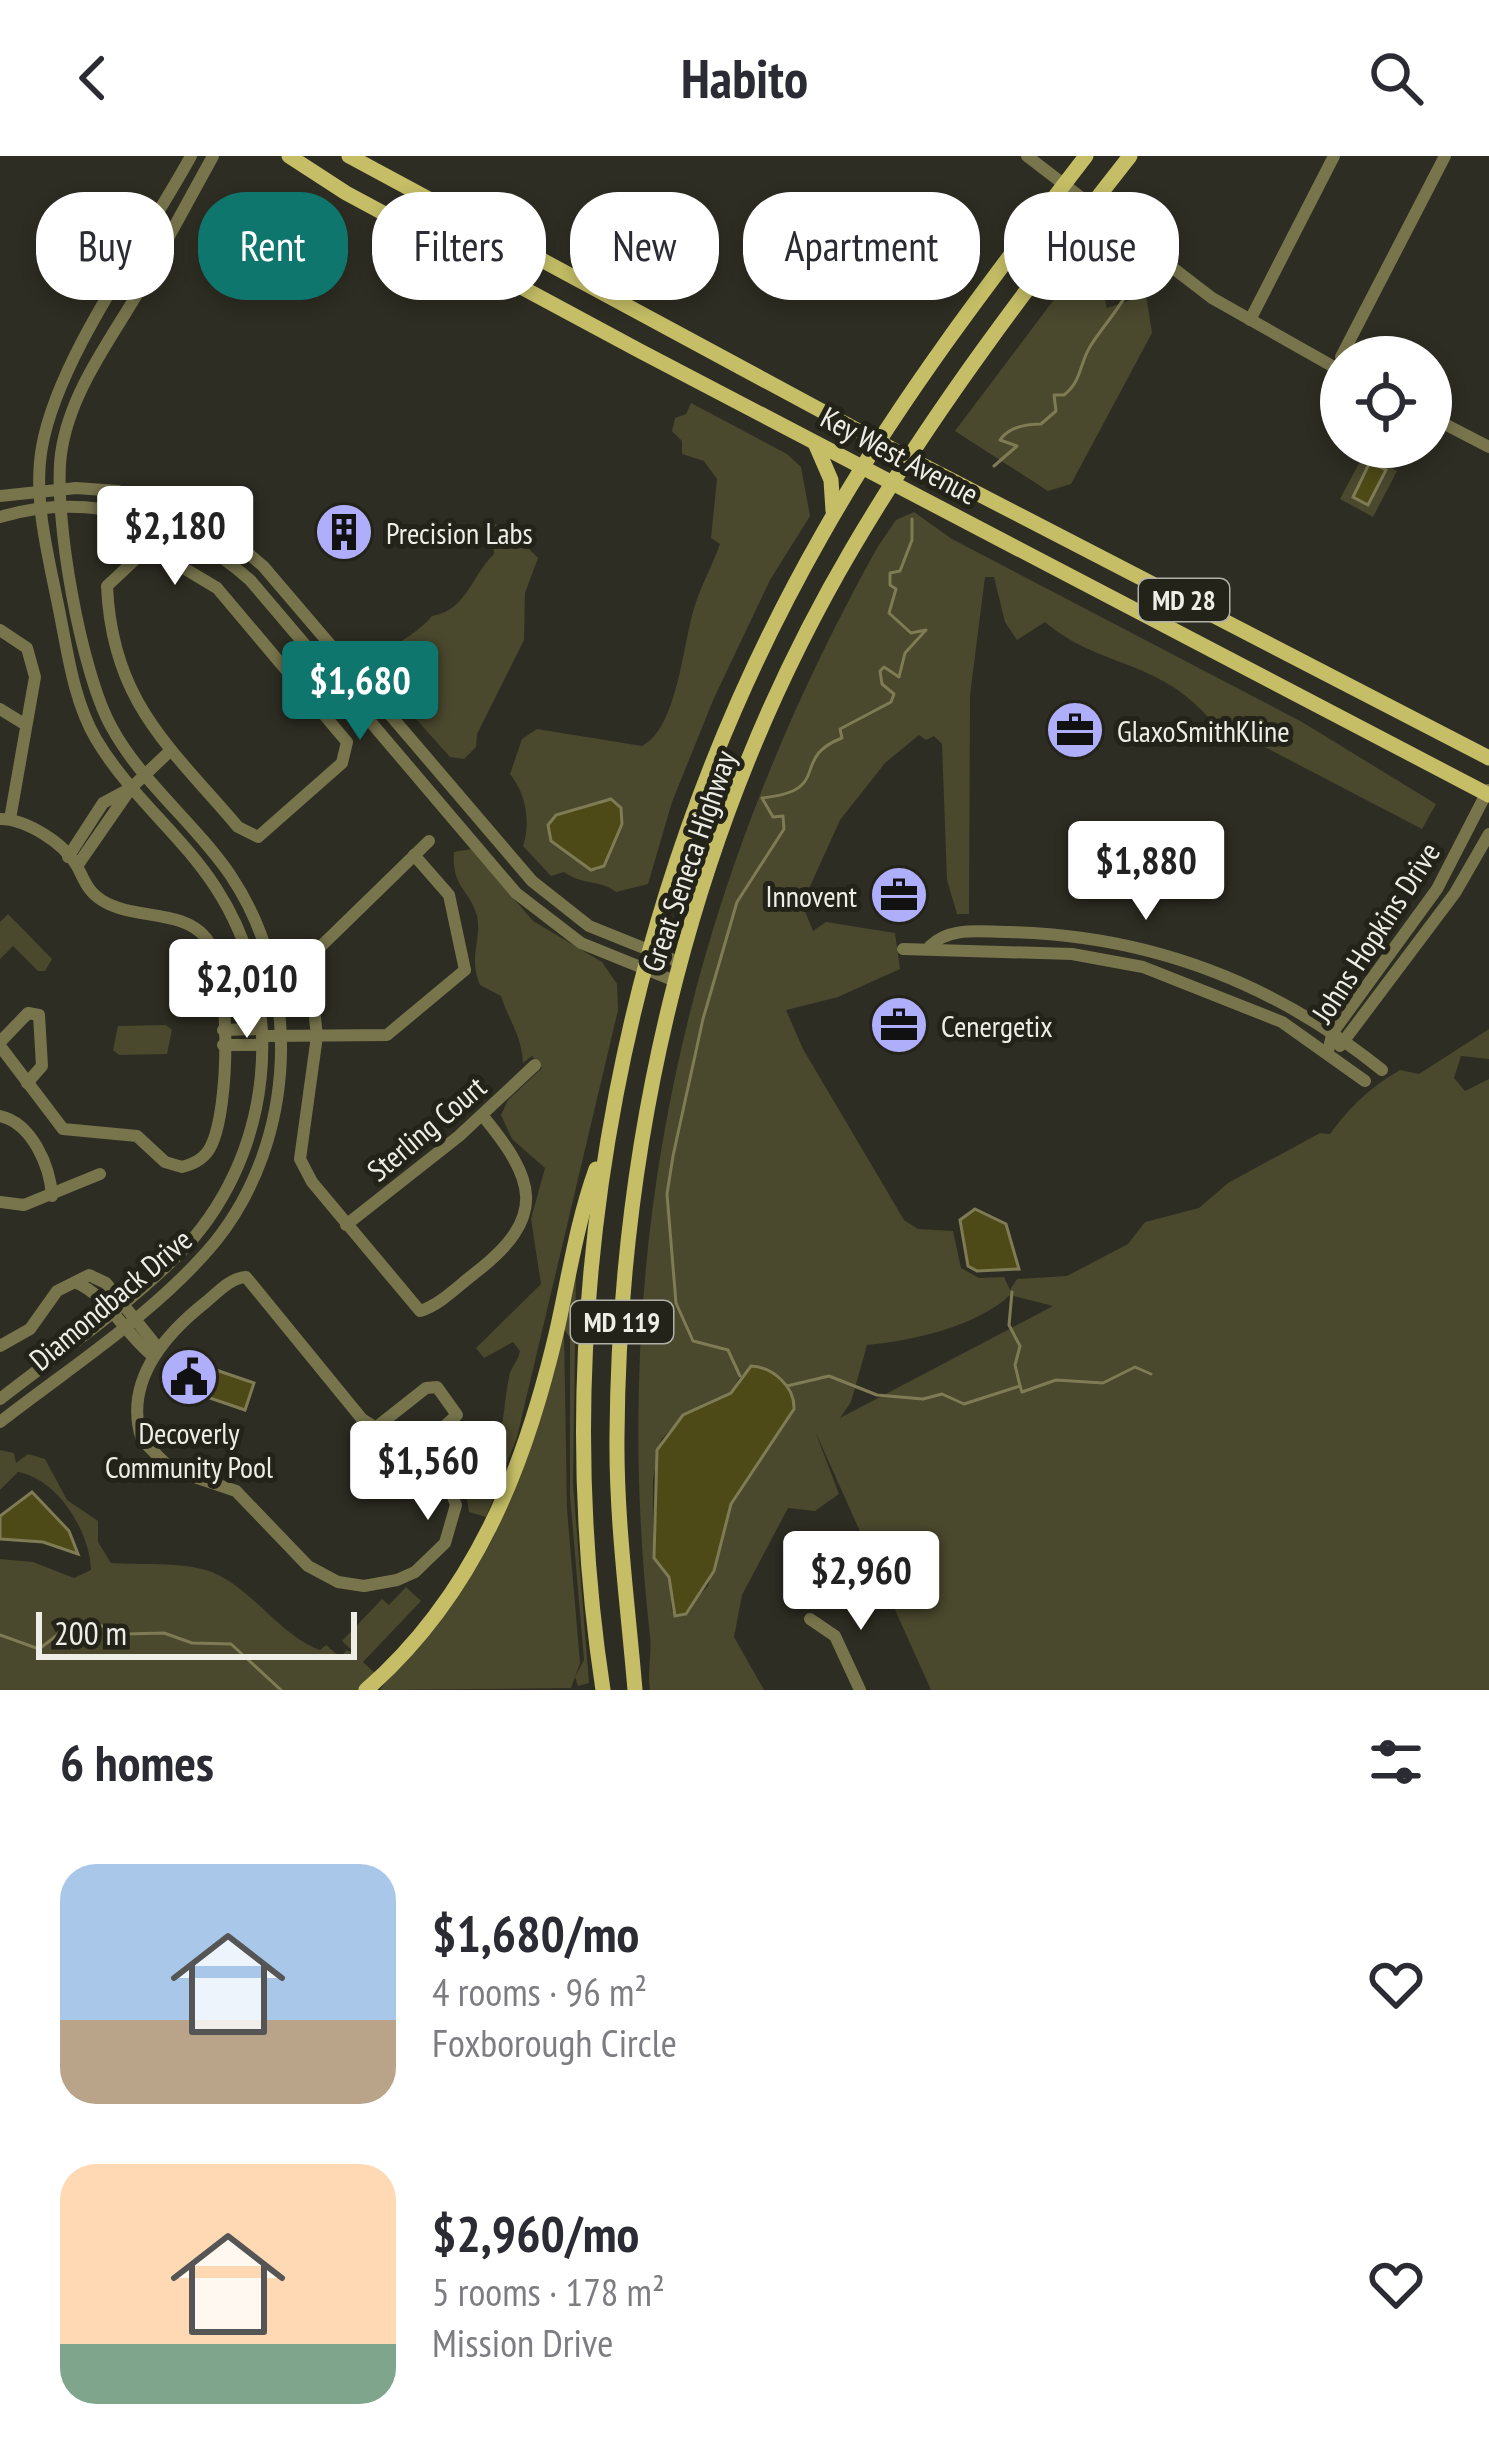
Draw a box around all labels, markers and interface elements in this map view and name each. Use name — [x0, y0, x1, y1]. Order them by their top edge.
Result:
text: Habito — [681, 43, 808, 113]
icon: back — [60, 45, 126, 111]
icon: search — [1363, 45, 1429, 111]
chip: Buy — [36, 192, 174, 300]
chip: Rent — [198, 192, 348, 300]
chip: Filters — [372, 192, 546, 300]
chip: New — [570, 192, 719, 300]
chip: Apartment — [743, 192, 980, 300]
chip: House — [1004, 192, 1179, 300]
map controls — [1320, 336, 1452, 468]
button: locate — [1320, 336, 1452, 468]
street label: Key West Avenue — [814, 397, 986, 513]
pin: $2,180 — [77, 486, 273, 588]
text: $2,180 — [124, 499, 226, 550]
building icon: Precision Labs — [313, 501, 375, 563]
place label: Precision Labs — [386, 513, 533, 552]
road number: MD 28 — [1139, 579, 1229, 621]
pin: $1,680 — [262, 641, 458, 743]
text: $1,680 — [309, 654, 411, 705]
office icon: GlaxoSmithKline — [1044, 699, 1106, 761]
place label: GlaxoSmithKline — [1117, 711, 1290, 750]
street label: Great Seneca Highway — [632, 745, 744, 977]
pin: $1,880 — [1048, 821, 1244, 923]
text: $1,880 — [1095, 834, 1197, 885]
street label: Johns Hopkins Drive — [1302, 834, 1448, 1030]
office icon: Innovent — [868, 864, 930, 926]
place label: Innovent — [766, 876, 858, 915]
pin: $2,010 — [149, 939, 345, 1041]
text: $2,010 — [196, 952, 298, 1003]
office icon: Cenergetix — [868, 994, 930, 1056]
place label: Cenergetix — [941, 1006, 1053, 1045]
street label: Sterling Court — [358, 1066, 494, 1189]
street label: Diamondback Drive — [21, 1220, 199, 1378]
road number: MD 119 — [571, 1301, 673, 1343]
public building icon: Decoverly Community Pool — [158, 1346, 220, 1408]
place label: Decoverly Community Pool — [105, 1413, 273, 1486]
pin: $1,560 — [330, 1421, 526, 1523]
text: $1,560 — [377, 1434, 479, 1485]
pin: $2,960 — [763, 1531, 959, 1633]
text: $2,960 — [810, 1544, 912, 1595]
scale bar — [36, 1606, 357, 1659]
text: 200 m — [54, 1611, 127, 1654]
text: 6 homes — [60, 1729, 214, 1795]
icon: filters — [1363, 1729, 1429, 1795]
text: $1,680/mo — [432, 1900, 639, 1966]
icon: home — [156, 1912, 300, 2056]
icon: heart — [1363, 1951, 1429, 2017]
text: 4 rooms · 96 m² — [432, 1966, 647, 2017]
text: Foxborough Circle — [432, 2017, 677, 2068]
text: $2,960/mo — [432, 2200, 639, 2266]
icon: home — [156, 2212, 300, 2356]
icon: heart — [1363, 2251, 1429, 2317]
text: 5 rooms · 178 m² — [432, 2266, 665, 2317]
text: Mission Drive — [432, 2317, 613, 2368]

